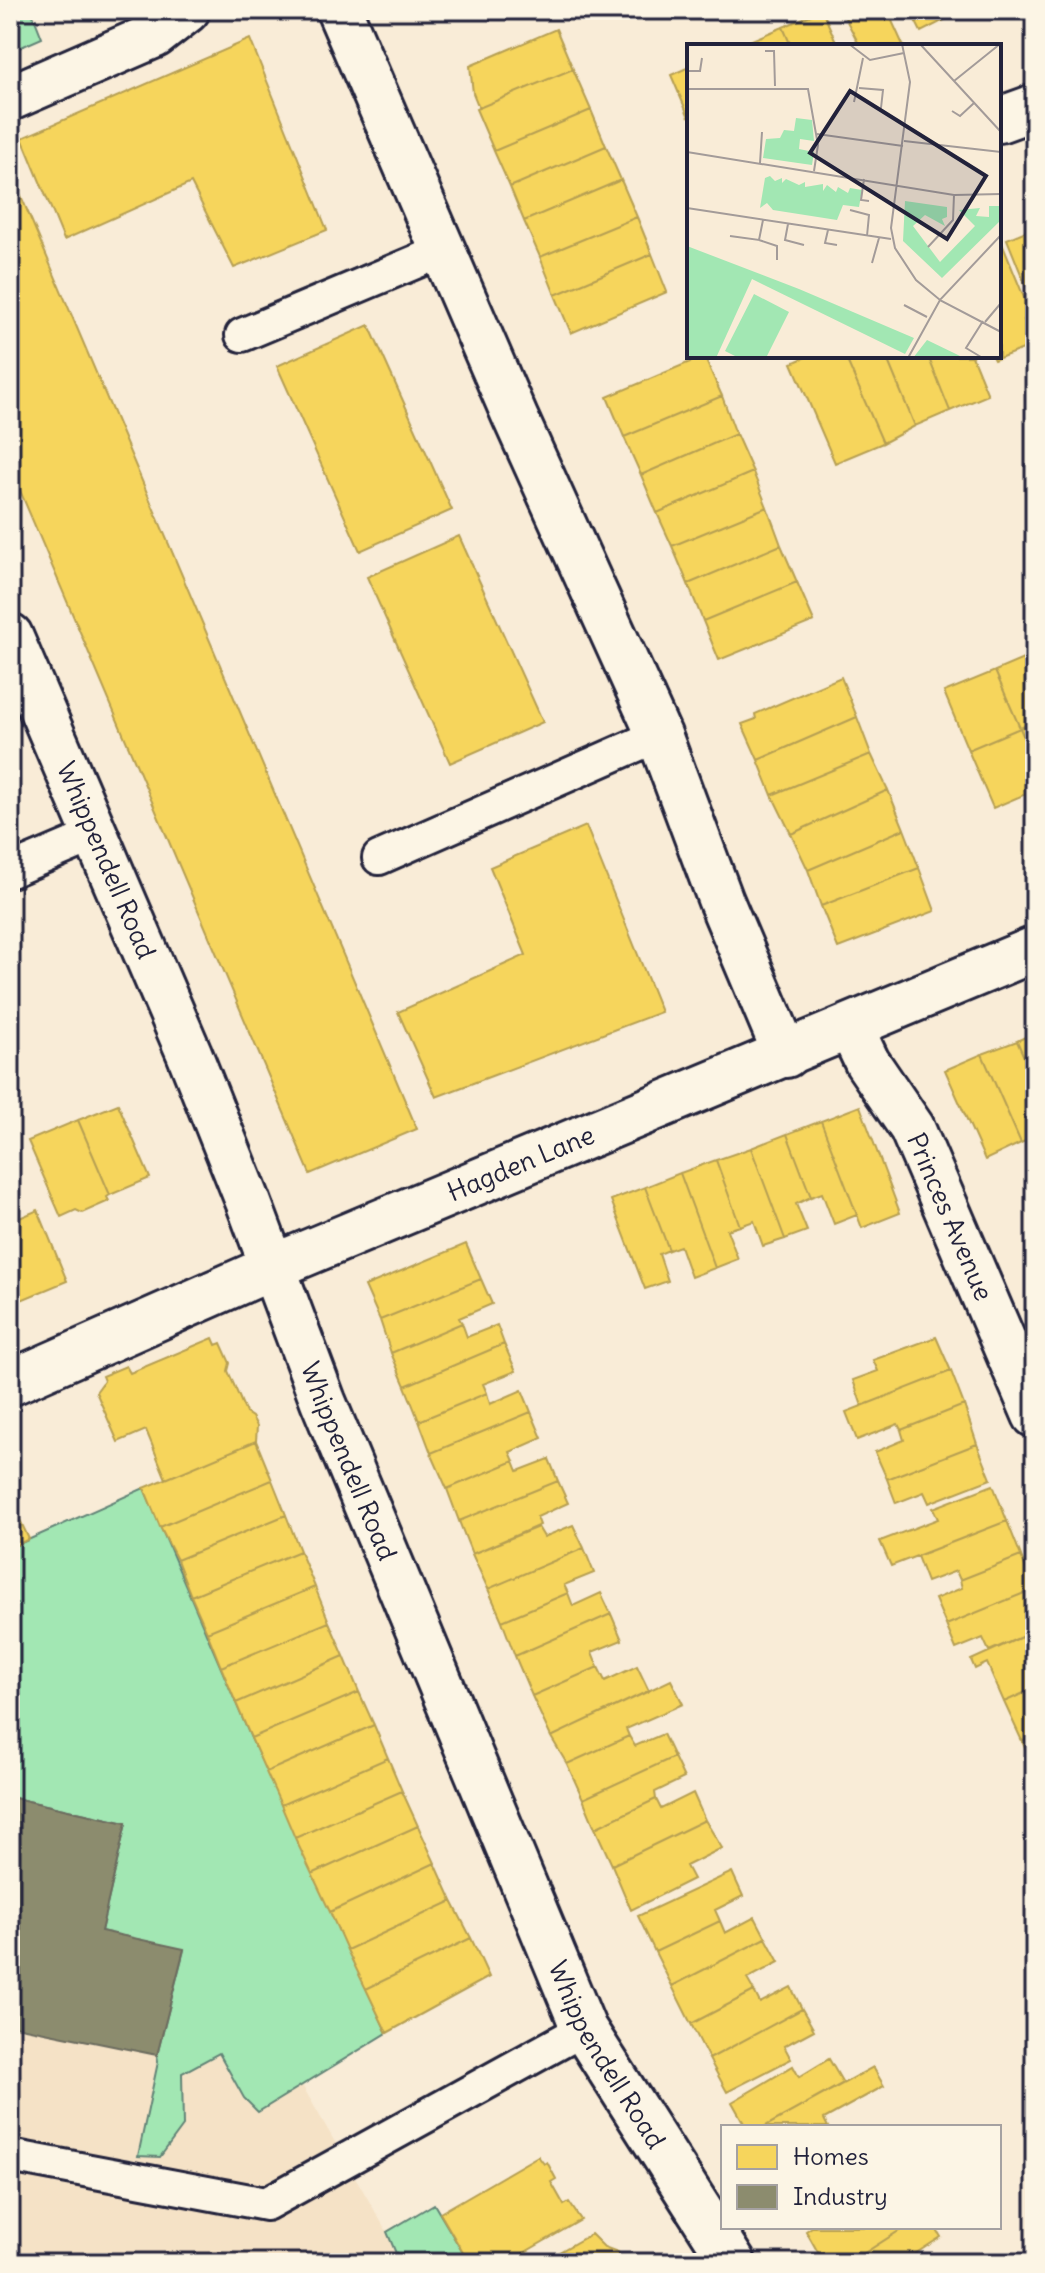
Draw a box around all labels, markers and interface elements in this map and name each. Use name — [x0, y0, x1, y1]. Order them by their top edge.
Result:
inset map — [687, 44, 1001, 358]
street label: Whippendell Road — [50, 756, 164, 964]
street label: Hagden Lane — [442, 1118, 599, 1208]
street label: Princes Avenue — [900, 1128, 1001, 1305]
street label: Whippendell Road — [294, 1357, 404, 1565]
street label: Whippendell Road — [541, 1956, 673, 2155]
legend — [721, 2125, 1001, 2229]
text: Homes — [793, 2141, 869, 2171]
text: Industry — [793, 2181, 888, 2211]

